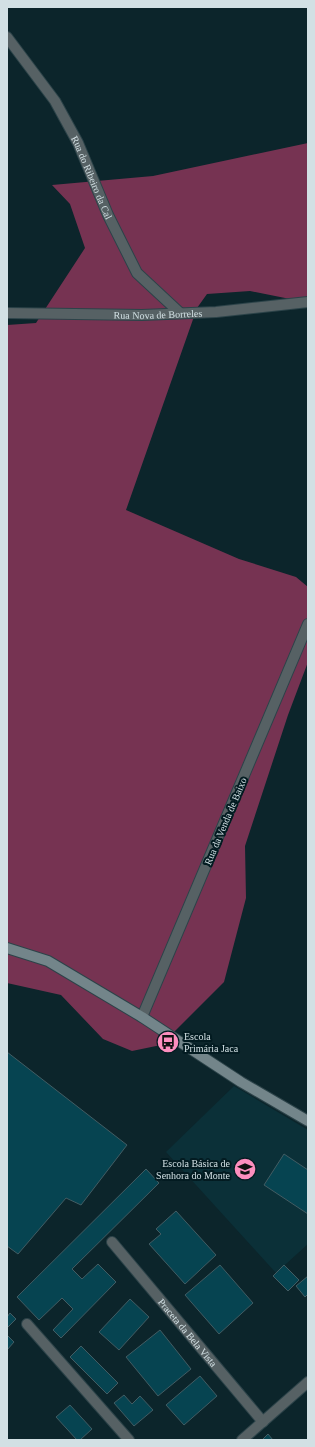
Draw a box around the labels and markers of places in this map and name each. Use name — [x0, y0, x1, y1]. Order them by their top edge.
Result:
bus stop icon: Escola Primária Jaca — [155, 1029, 181, 1055]
place label: Escola Primária Jaca — [184, 1031, 239, 1054]
school or university icon: Escola Básica de Senhora do Monte — [232, 1156, 258, 1182]
place label: Escola Básica de Senhora do Monte — [156, 1158, 231, 1181]

